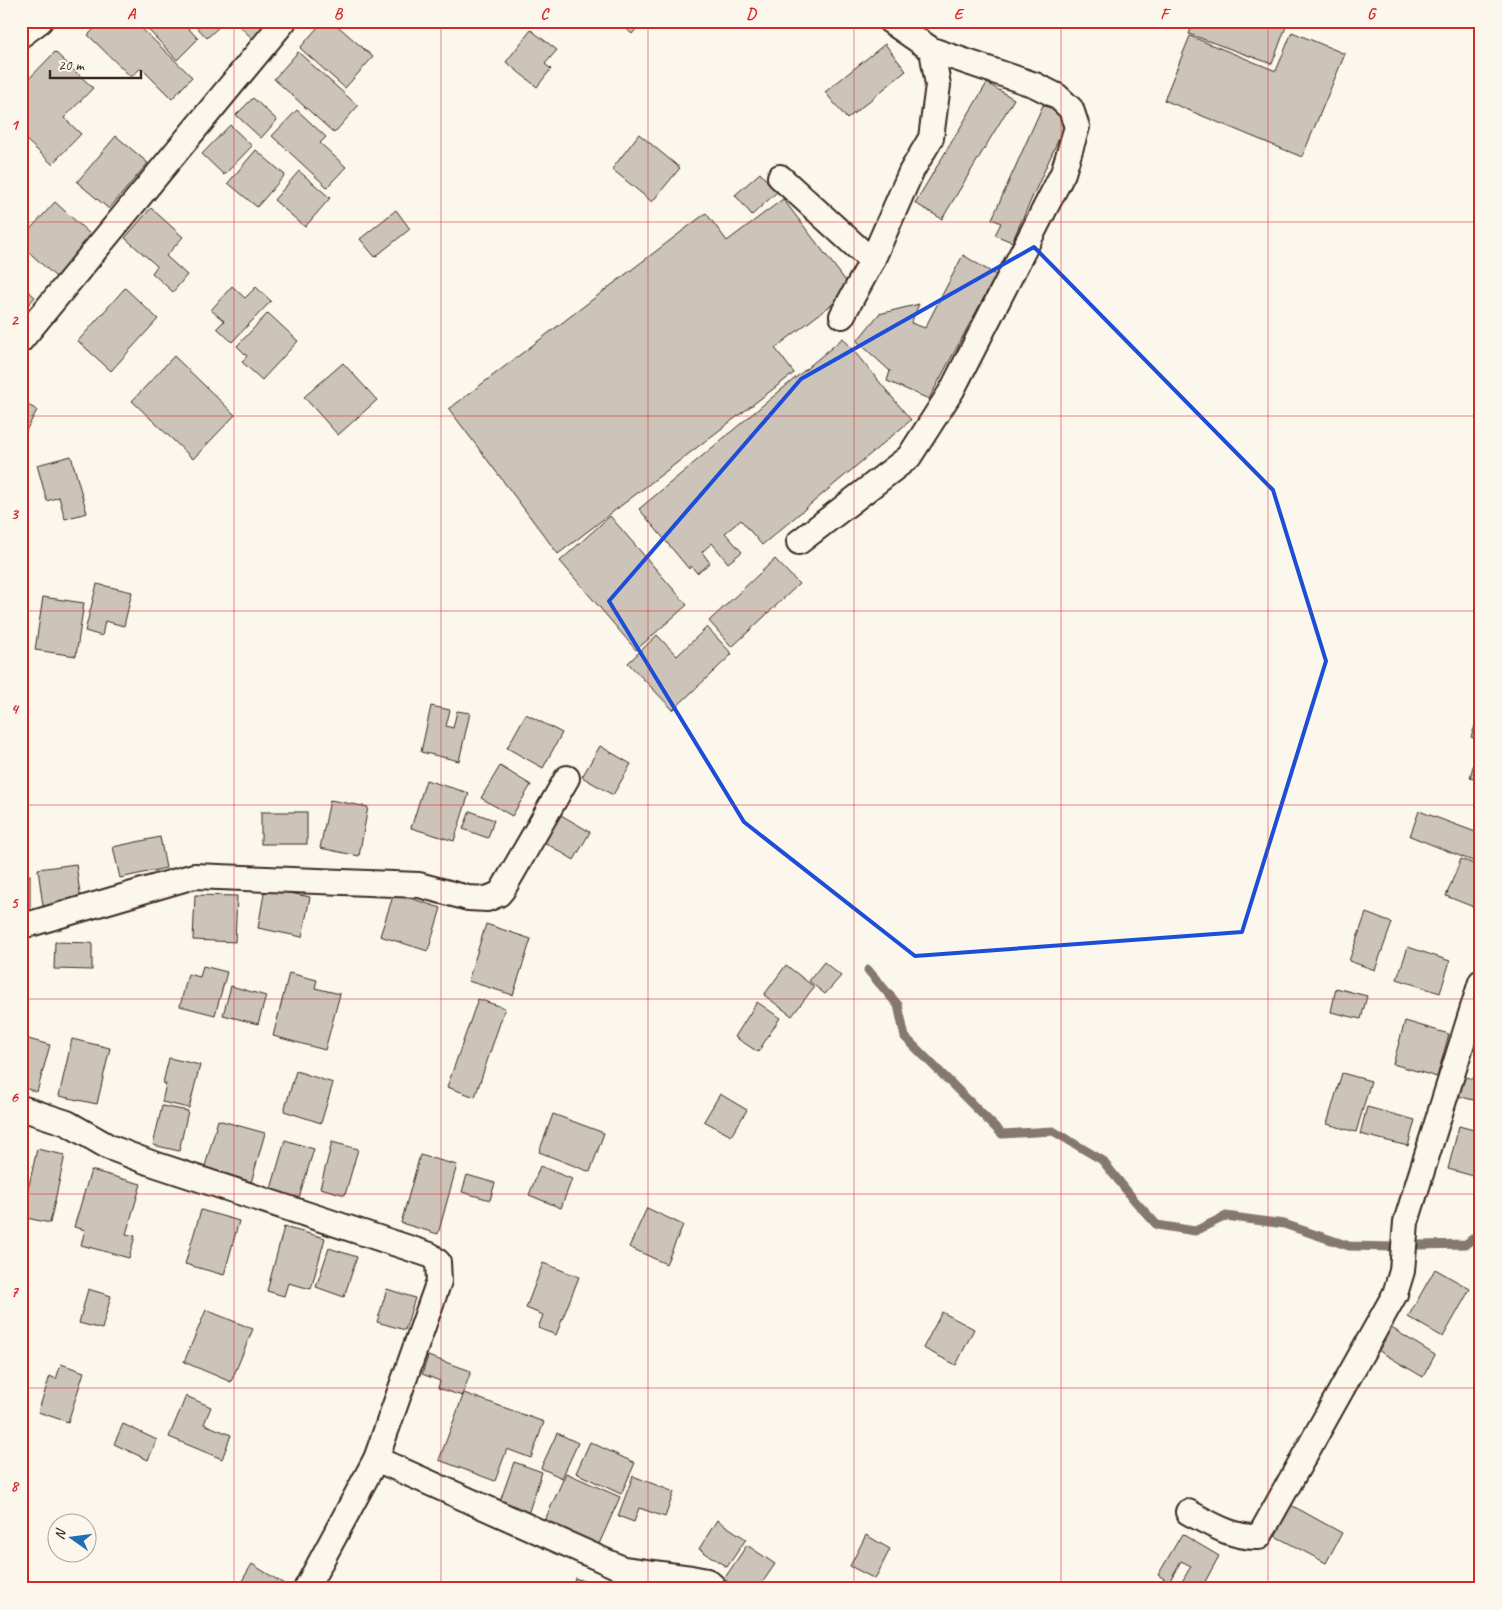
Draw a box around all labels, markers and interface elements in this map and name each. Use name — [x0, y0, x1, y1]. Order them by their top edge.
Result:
text: A — [127, 4, 137, 24]
text: B — [334, 4, 344, 24]
text: C — [540, 4, 550, 24]
text: D — [746, 4, 757, 24]
text: E — [954, 4, 965, 24]
text: F — [1160, 4, 1171, 24]
text: G — [1367, 4, 1377, 24]
scale bar — [50, 48, 141, 80]
text: 20 m — [58, 56, 85, 75]
text: 1 — [10, 115, 19, 135]
text: 2 — [10, 310, 19, 330]
text: 3 — [10, 504, 19, 524]
text: 4 — [10, 699, 19, 719]
text: 5 — [11, 893, 20, 913]
text: 6 — [10, 1087, 19, 1107]
text: 7 — [10, 1282, 19, 1302]
text: 8 — [10, 1476, 19, 1496]
north arrow — [48, 1512, 98, 1562]
text: N — [51, 1526, 70, 1541]

